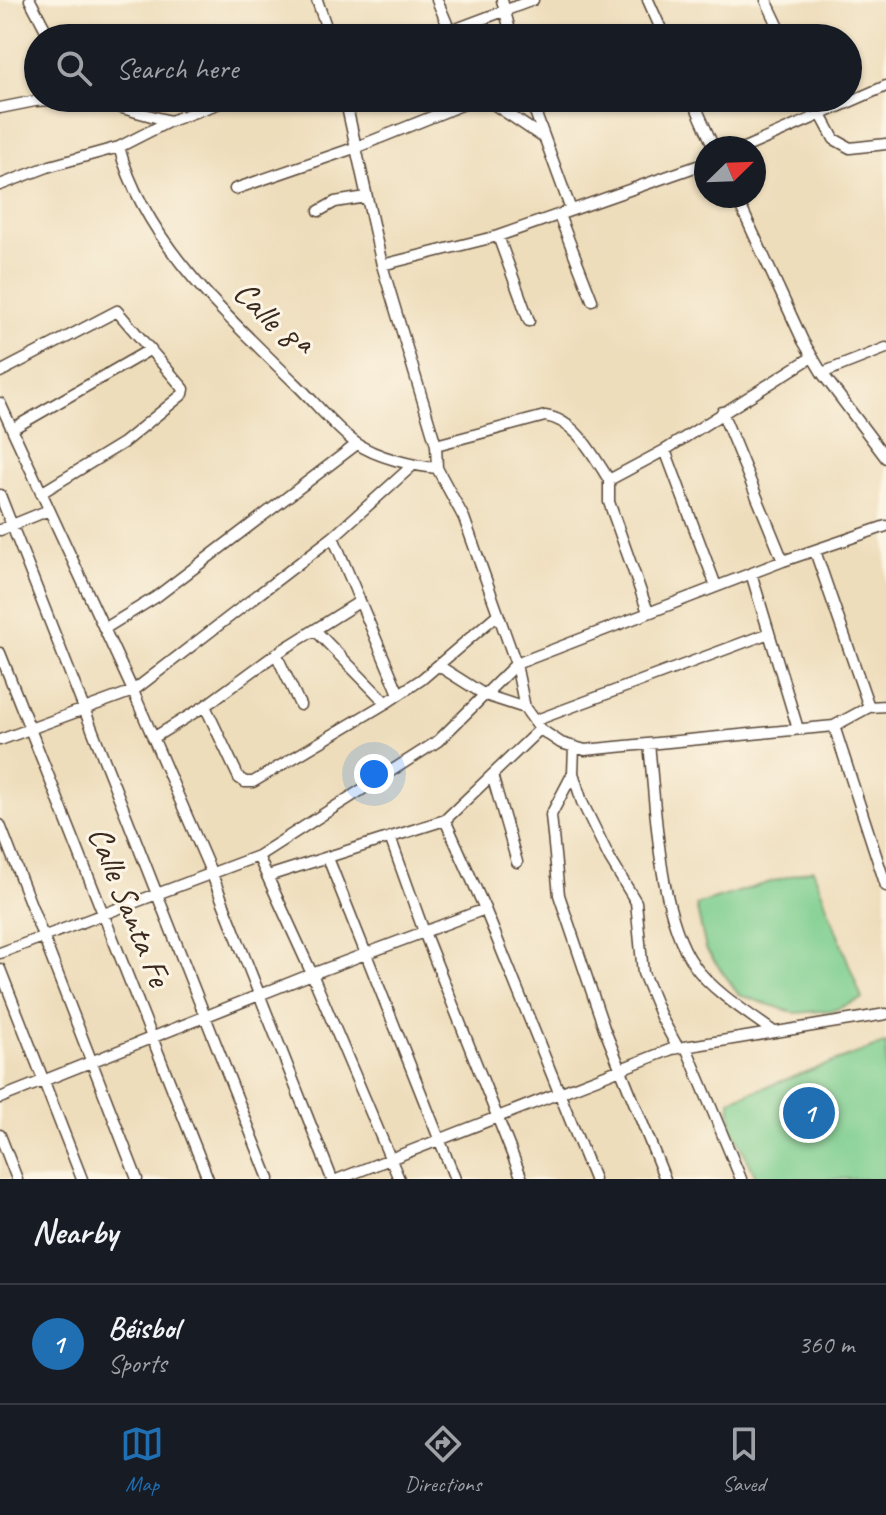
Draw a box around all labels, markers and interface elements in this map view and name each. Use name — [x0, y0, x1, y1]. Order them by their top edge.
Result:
search box — [24, 24, 862, 112]
icon: search — [52, 46, 96, 90]
text: Search here — [116, 49, 238, 87]
north arrow — [694, 136, 766, 208]
street label: Calle 8ª — [225, 271, 322, 369]
your location — [354, 754, 394, 794]
street label: Calle Santa Fe — [79, 820, 182, 994]
pin: 1 — [783, 1083, 835, 1143]
text: Nearby — [32, 1210, 118, 1253]
text: Béisbol — [108, 1309, 179, 1347]
text: 1 — [52, 1328, 64, 1361]
text: 360 m — [798, 1328, 854, 1361]
text: Sports — [108, 1347, 166, 1380]
tab: Map — [120, 1422, 164, 1498]
tab: Directions — [405, 1422, 481, 1498]
tab: Saved — [722, 1422, 766, 1498]

